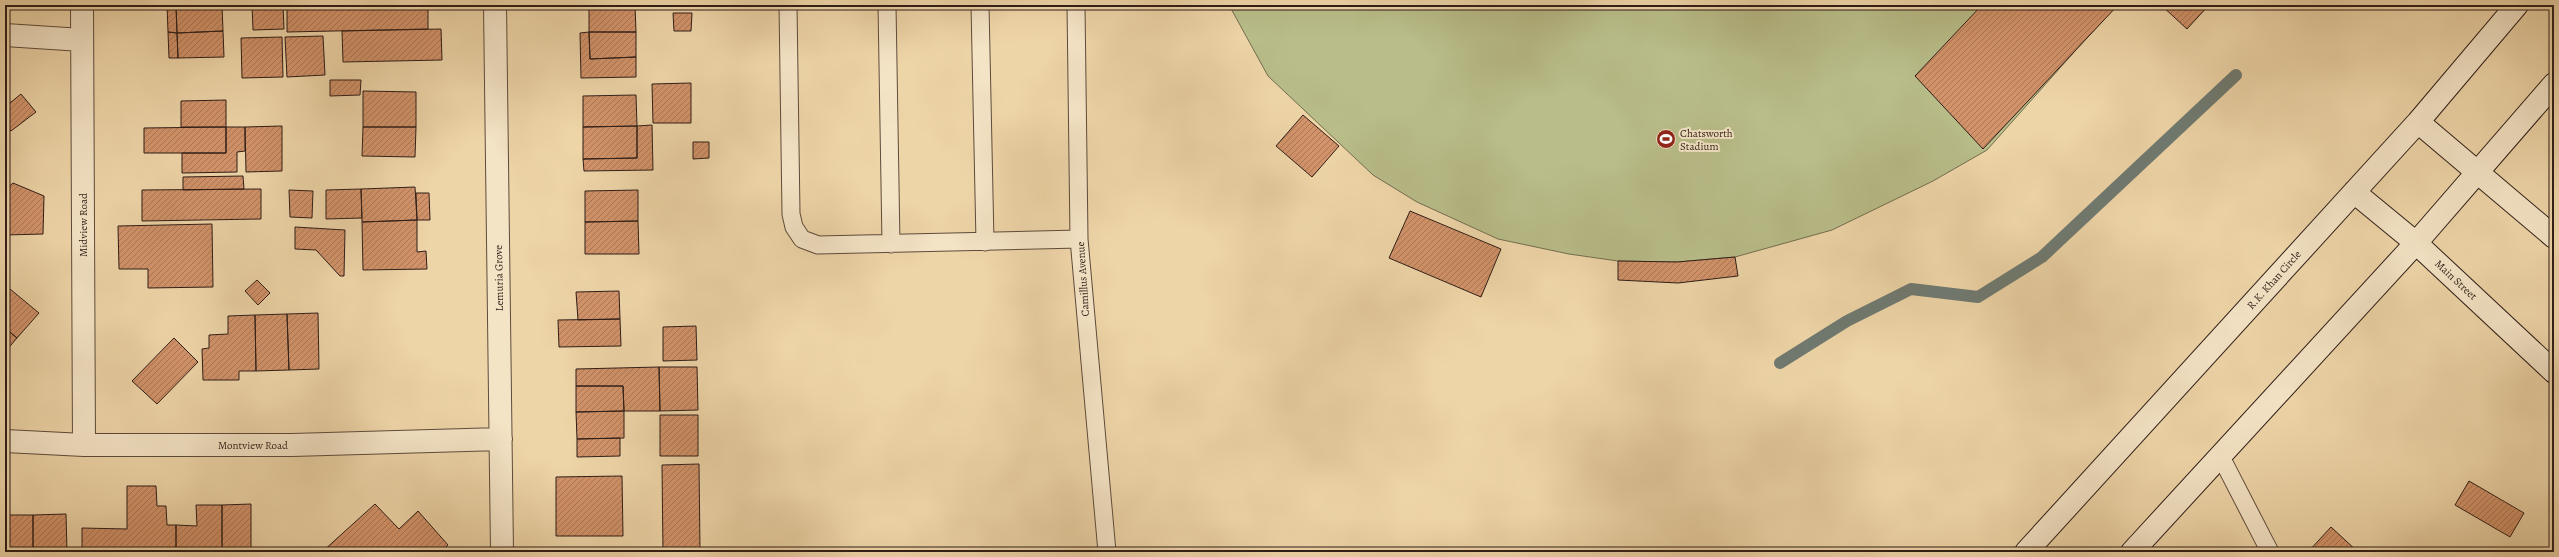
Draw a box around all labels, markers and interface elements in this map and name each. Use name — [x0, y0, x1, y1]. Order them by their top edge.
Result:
place label: Chatsworth Stadium — [1680, 126, 1733, 154]
sports icon: Chatsworth Stadium — [1655, 128, 1677, 150]
street label: Midview Road — [76, 193, 91, 257]
street label: Camillus Avenue — [1073, 241, 1093, 317]
street label: Lemuria Grove — [491, 245, 507, 311]
street label: R.K. Khan Circle — [2243, 247, 2305, 313]
street label: Main Street — [2432, 257, 2481, 304]
street label: Montview Road — [218, 438, 288, 453]

